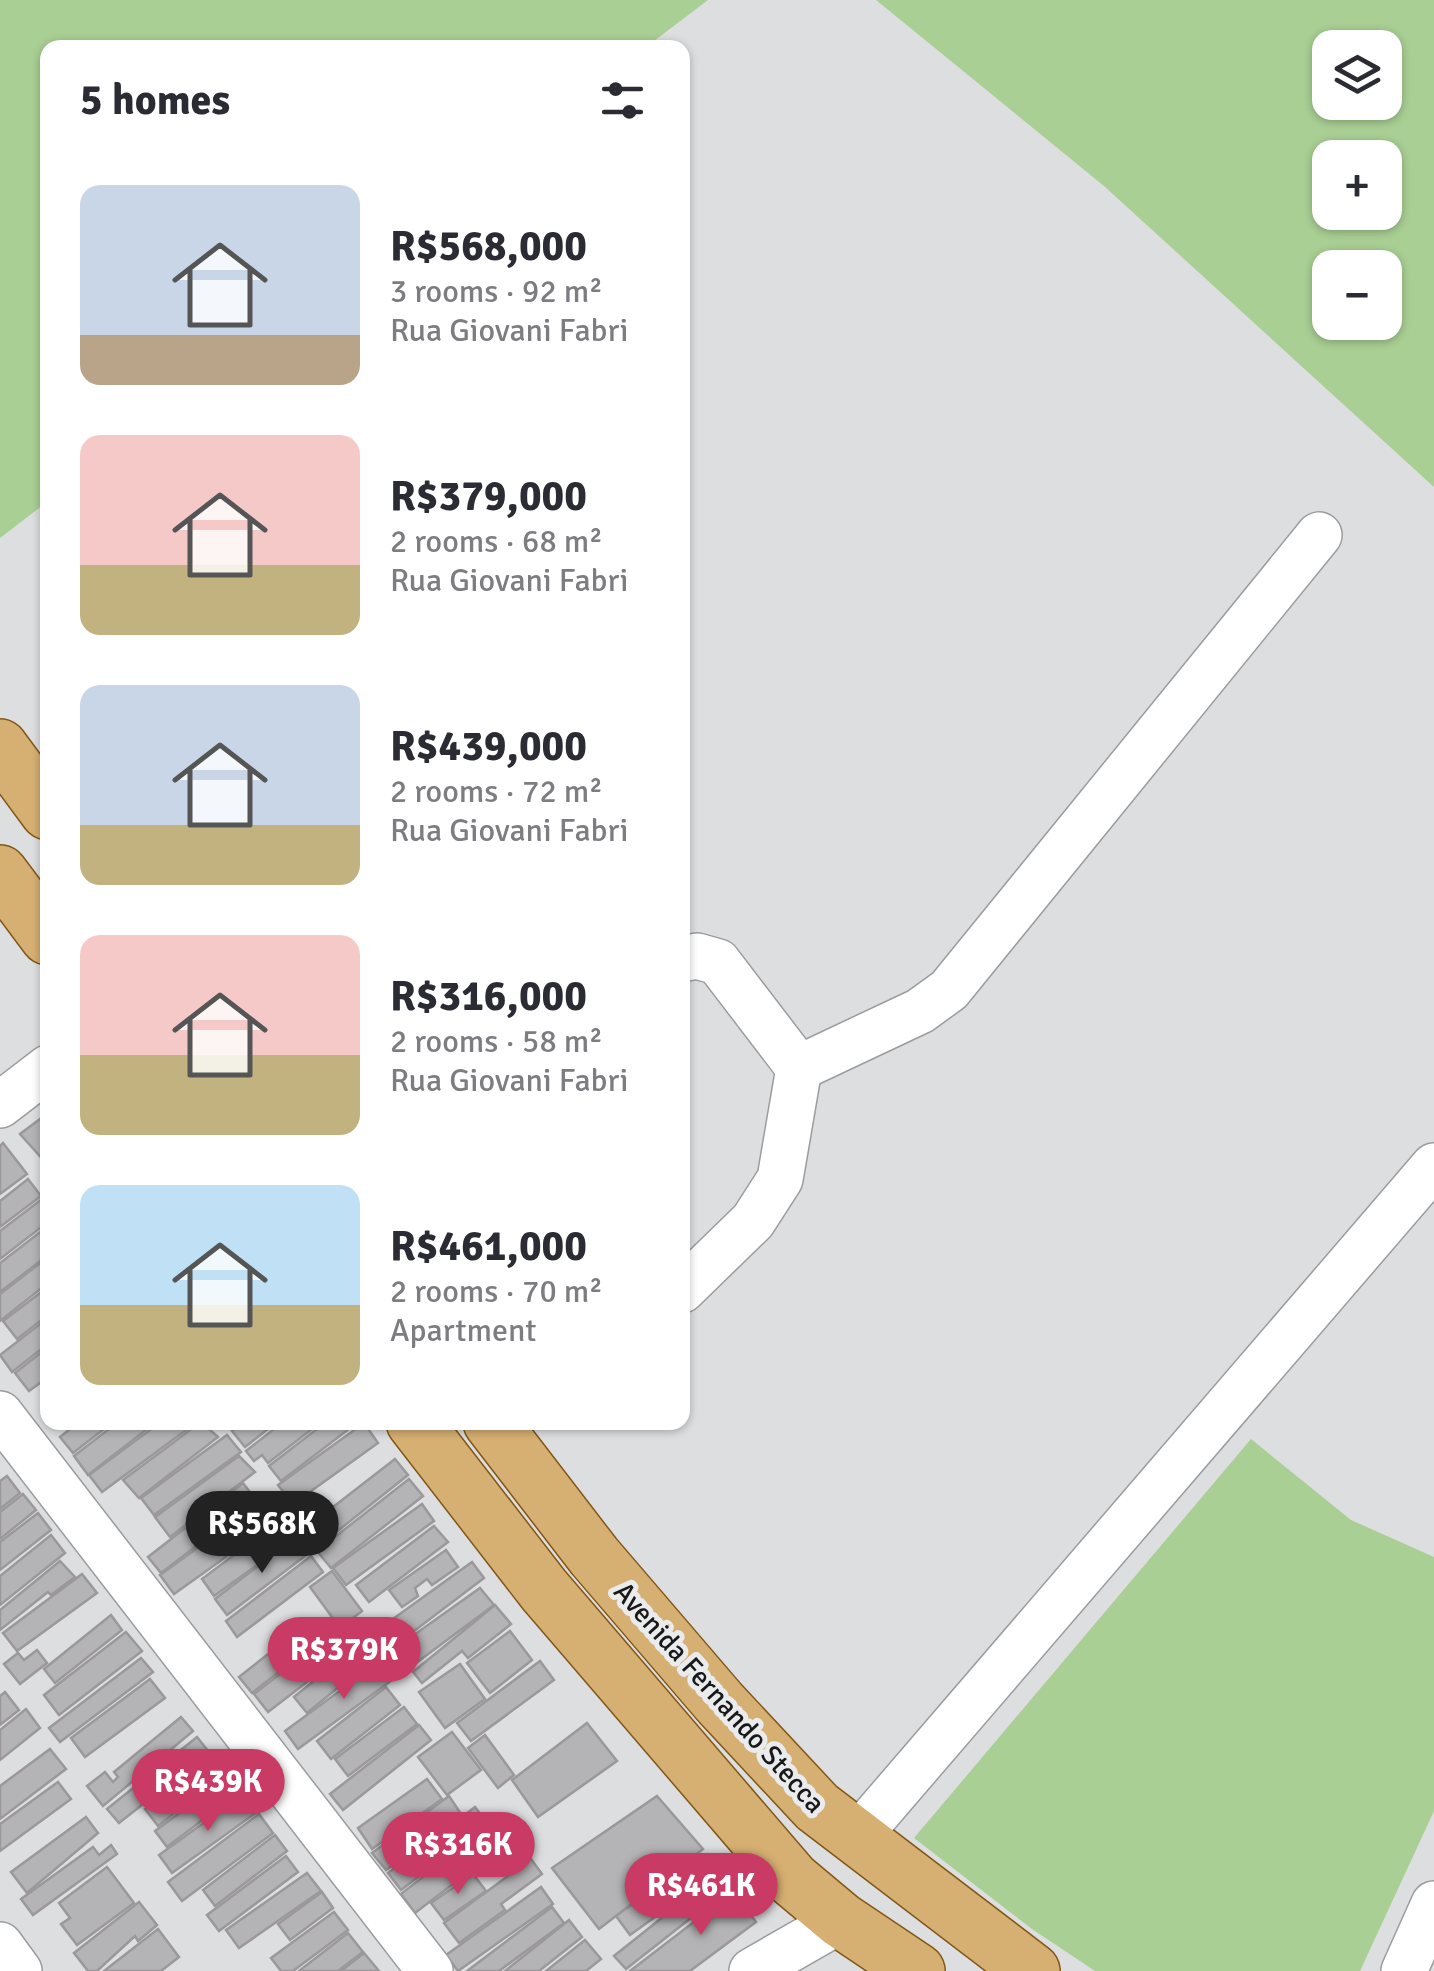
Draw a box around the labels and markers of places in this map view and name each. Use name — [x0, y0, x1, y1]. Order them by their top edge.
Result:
pin: R$568K — [181, 1491, 343, 1576]
pin: R$379K — [263, 1617, 425, 1702]
pin: R$439K — [127, 1749, 289, 1834]
pin: R$316K — [377, 1812, 539, 1897]
pin: R$461K — [620, 1853, 782, 1938]

